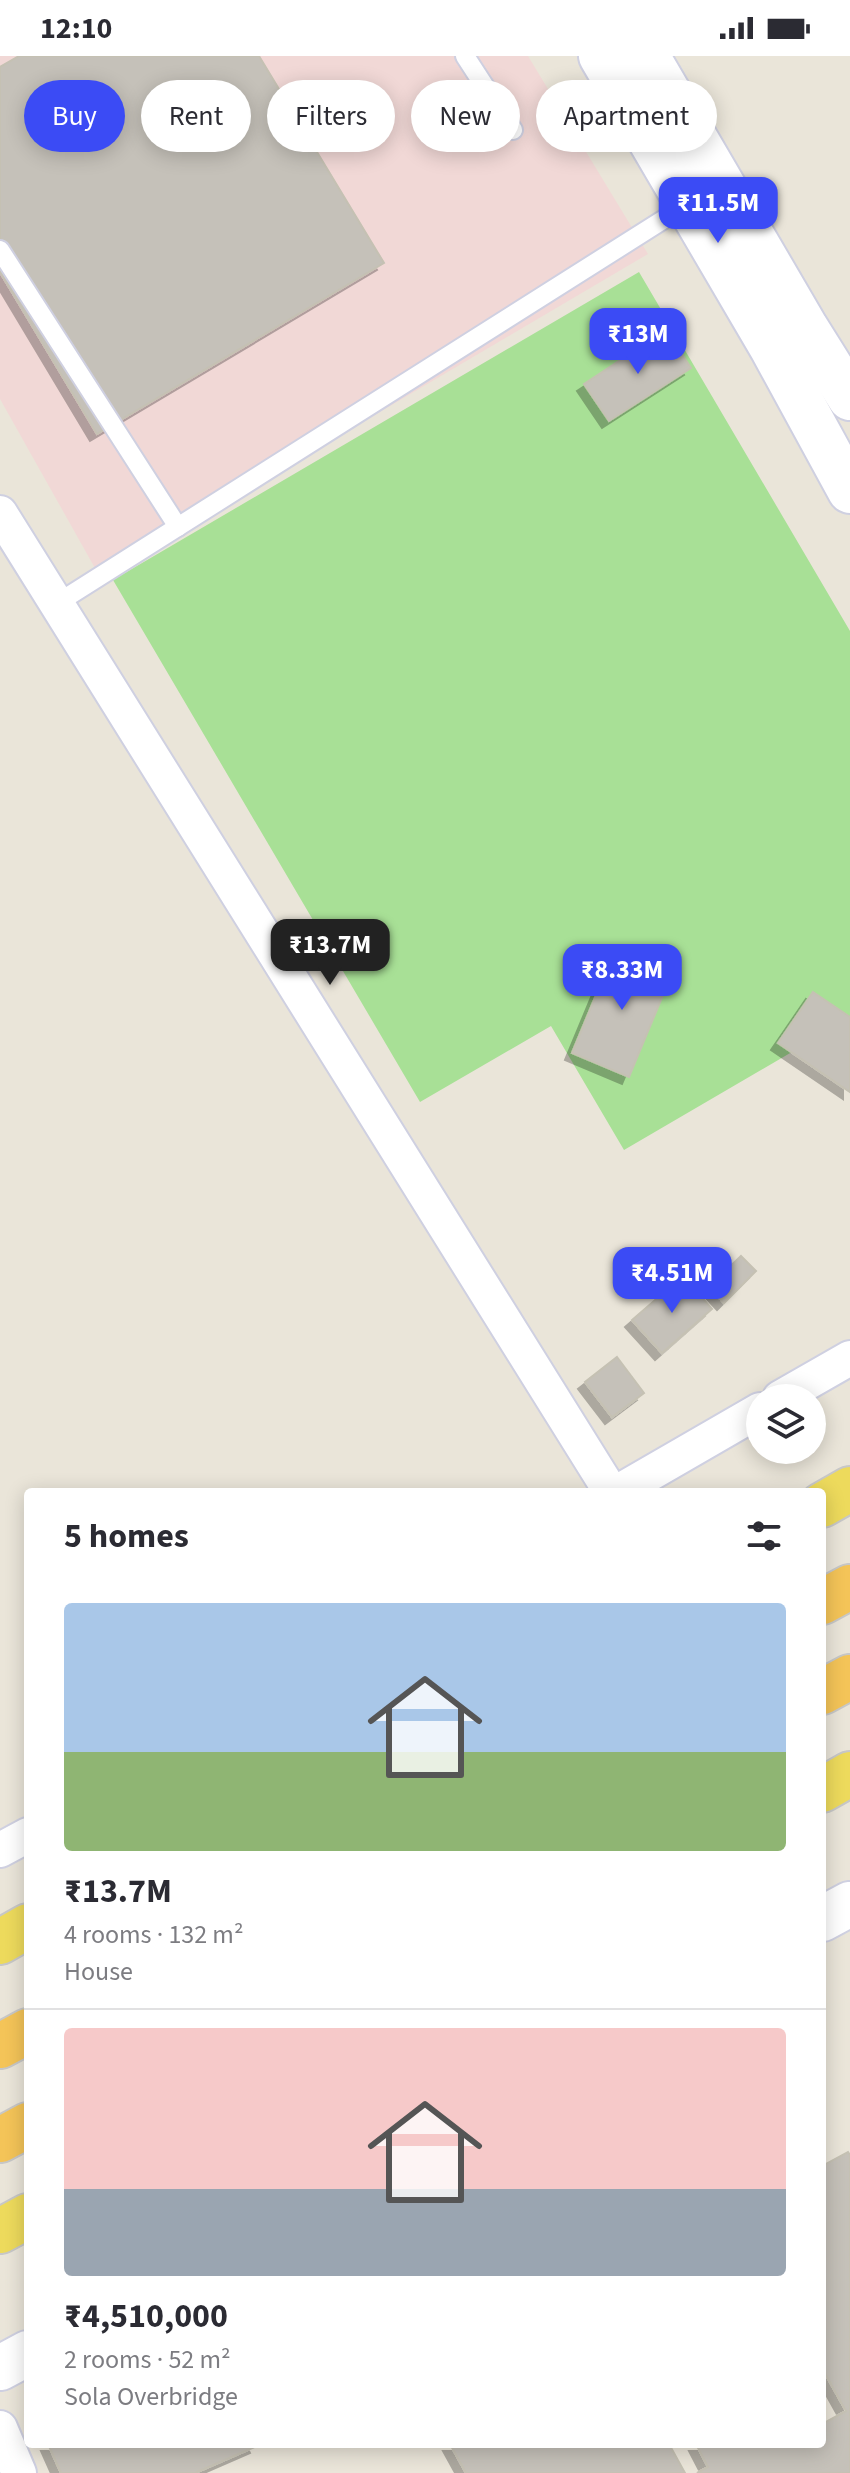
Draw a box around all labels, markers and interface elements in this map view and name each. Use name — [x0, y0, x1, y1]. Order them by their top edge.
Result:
text: 12:10 — [40, 7, 112, 50]
chip: Buy — [24, 80, 125, 152]
chip: Rent — [141, 80, 251, 152]
chip: Filters — [267, 80, 395, 152]
chip: New — [411, 80, 520, 152]
chip: Apartment — [536, 80, 717, 152]
pin: ₹11.5M — [653, 177, 783, 245]
text: ₹11.5M — [677, 184, 759, 221]
pin: ₹13M — [591, 308, 685, 376]
text: ₹13M — [608, 315, 669, 352]
pin: ₹13.7M — [265, 919, 395, 987]
text: ₹13.7M — [289, 926, 371, 963]
pin: ₹8.33M — [557, 944, 687, 1012]
text: ₹8.33M — [581, 951, 663, 988]
pin: ₹4.51M — [607, 1247, 737, 1315]
text: ₹4.51M — [631, 1254, 713, 1291]
map controls — [746, 1384, 826, 1464]
button: layers — [746, 1384, 826, 1464]
text: 5 homes — [64, 1512, 189, 1561]
icon: filters — [742, 1514, 786, 1558]
icon: home — [353, 1655, 497, 1799]
text: ₹13.7M — [64, 1867, 172, 1916]
text: 4 rooms · 132 m² — [64, 1916, 243, 1953]
text: House — [64, 1953, 133, 1990]
icon: home — [353, 2080, 497, 2224]
text: ₹4,510,000 — [64, 2292, 228, 2341]
text: 2 rooms · 52 m² — [64, 2341, 231, 2378]
text: Sola Overbridge — [64, 2378, 238, 2415]

